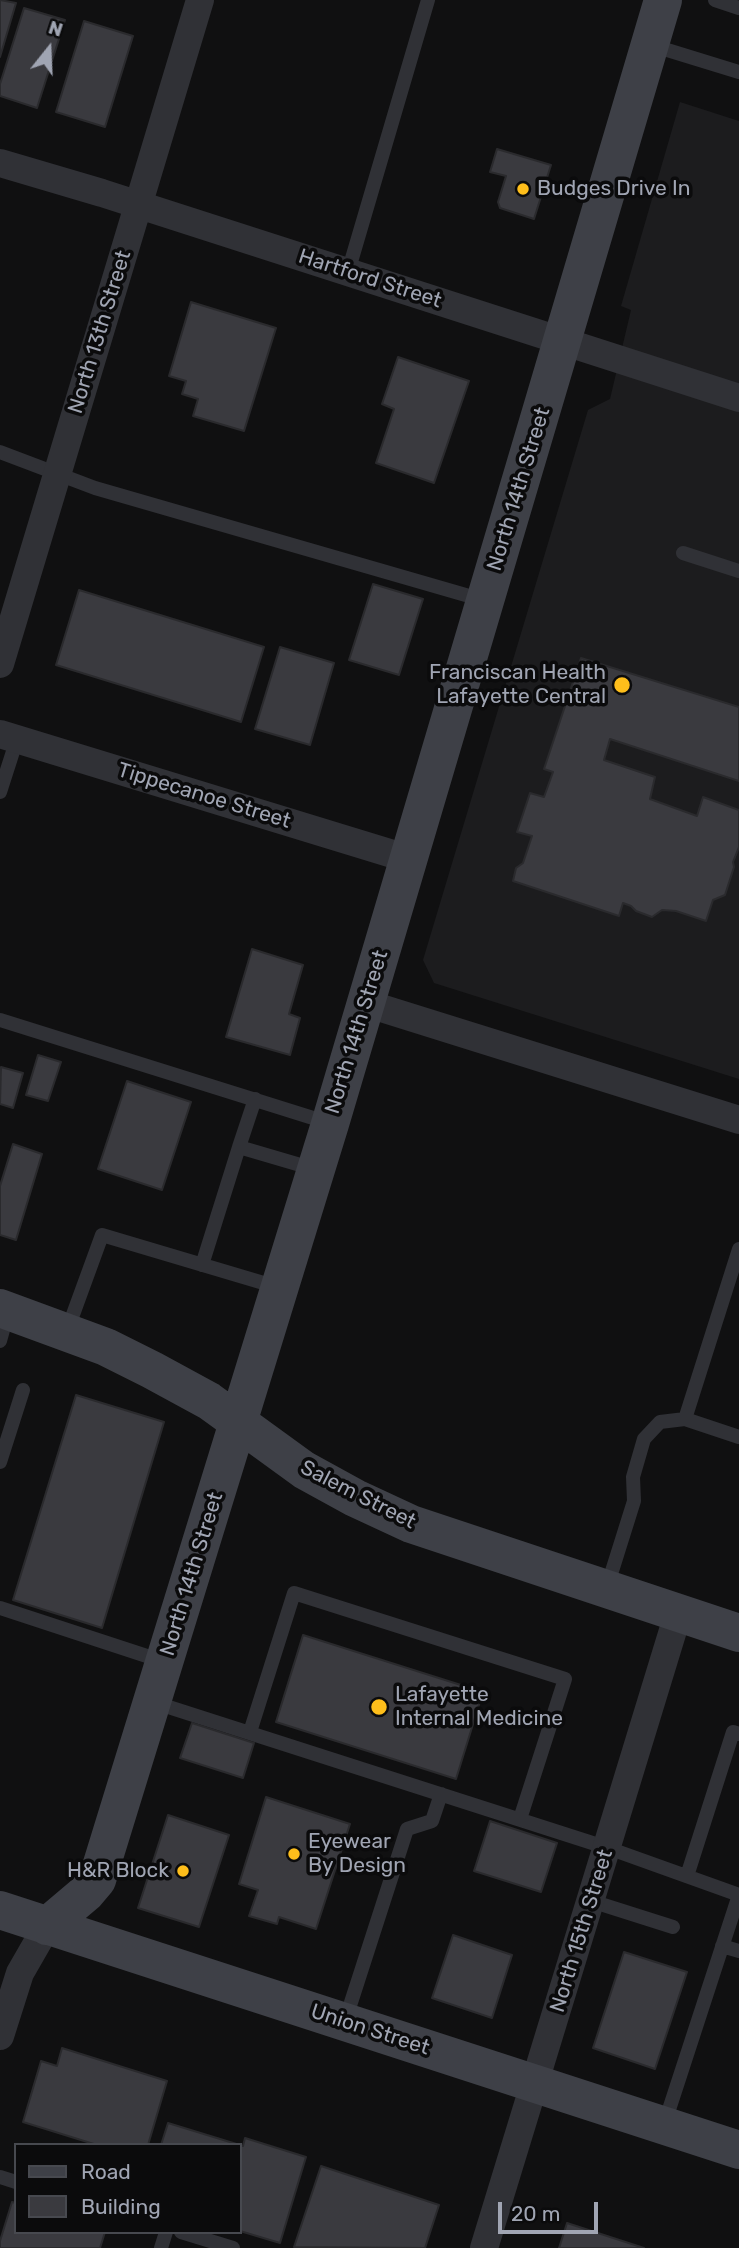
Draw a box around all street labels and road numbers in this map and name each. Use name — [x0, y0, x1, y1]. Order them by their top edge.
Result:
street label: Hartford Street — [295, 244, 445, 314]
street label: North 13th Street — [63, 247, 137, 417]
street label: North 14th Street — [482, 404, 556, 574]
street label: Tippecanoe Street — [114, 758, 294, 834]
street label: North 14th Street — [320, 947, 394, 1117]
street label: Salem Street — [296, 1455, 420, 1535]
street label: North 14th Street — [155, 1489, 229, 1659]
street label: North 15th Street — [545, 1846, 619, 2016]
street label: Union Street — [308, 1999, 432, 2061]

